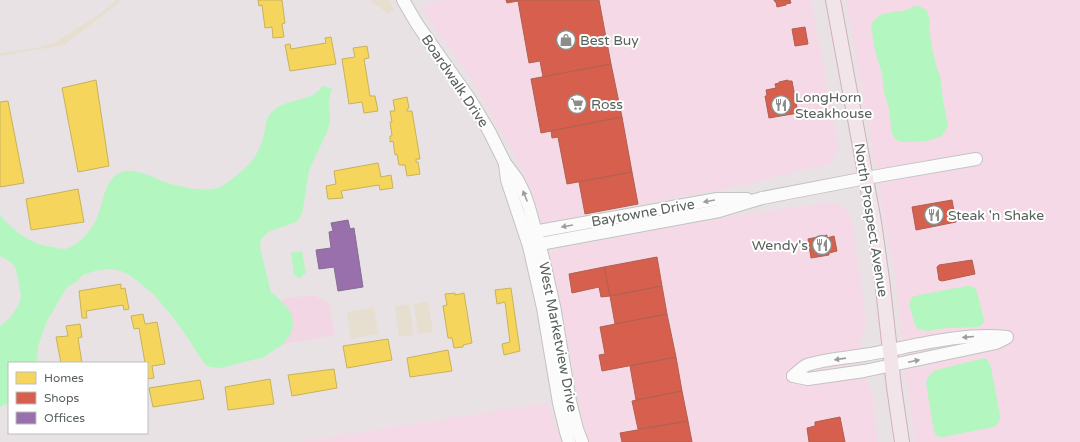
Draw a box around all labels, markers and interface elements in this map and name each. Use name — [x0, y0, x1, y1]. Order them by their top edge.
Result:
shop icon: Best Buy — [555, 29, 577, 51]
street label: Boardwalk Drive — [418, 31, 492, 131]
place label: Best Buy — [580, 32, 639, 49]
place label: LongHorn Steakhouse — [795, 89, 872, 122]
supermarket icon: Ross — [566, 93, 588, 115]
restaurant icon: LongHorn Steakhouse — [770, 94, 792, 116]
place label: Ross — [591, 96, 623, 113]
street label: North Prospect Avenue — [850, 142, 892, 298]
one-way arrow — [521, 189, 527, 201]
street label: Baytowne Drive — [590, 196, 696, 230]
one-way arrow — [703, 198, 715, 204]
restaurant icon: Steak 'n Shake — [923, 204, 945, 226]
place label: Steak 'n Shake — [948, 207, 1044, 224]
one-way arrow — [561, 224, 573, 230]
restaurant icon: Wendy's — [811, 234, 833, 256]
place label: Wendy's — [752, 237, 808, 254]
street label: West Marketview Drive — [535, 261, 581, 414]
one-way arrow — [962, 334, 974, 341]
one-way arrow — [834, 356, 846, 362]
one-way arrow — [907, 357, 920, 363]
legend — [8, 362, 148, 434]
text: Homes — [44, 371, 84, 385]
text: Shops — [44, 391, 79, 405]
text: Offices — [44, 411, 85, 425]

